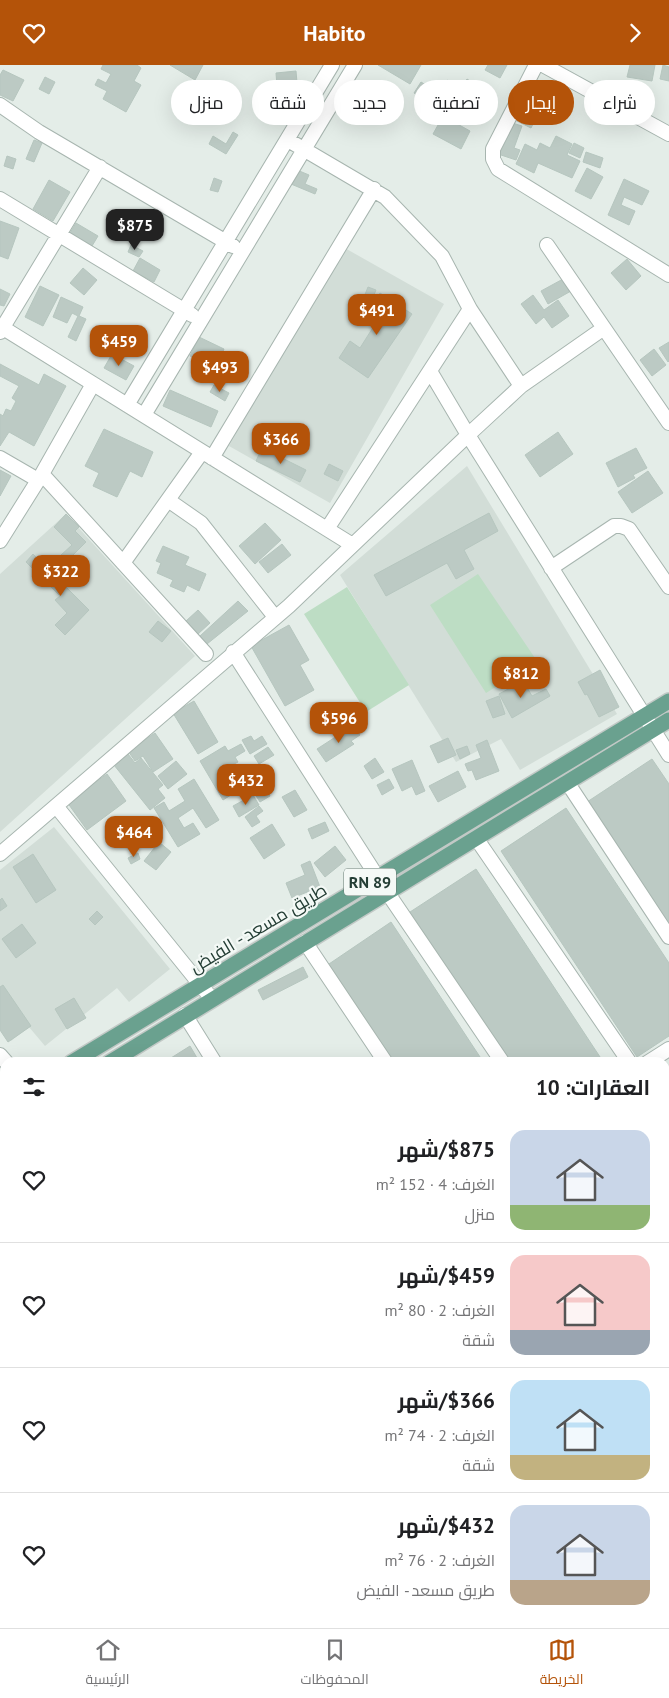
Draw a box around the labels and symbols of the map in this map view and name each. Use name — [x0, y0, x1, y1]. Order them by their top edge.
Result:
pin: $875 — [105, 209, 165, 251]
pin: $491 — [347, 293, 407, 336]
pin: $459 — [89, 325, 149, 367]
pin: $493 — [190, 351, 250, 393]
pin: $366 — [251, 423, 311, 465]
pin: $322 — [31, 555, 91, 597]
pin: $812 — [491, 657, 551, 699]
pin: $596 — [309, 701, 369, 744]
pin: $432 — [216, 763, 276, 806]
pin: $464 — [104, 815, 164, 858]
road number: RN 89 — [344, 869, 396, 895]
street label: طريق مسعد - الفيض — [185, 878, 331, 979]

